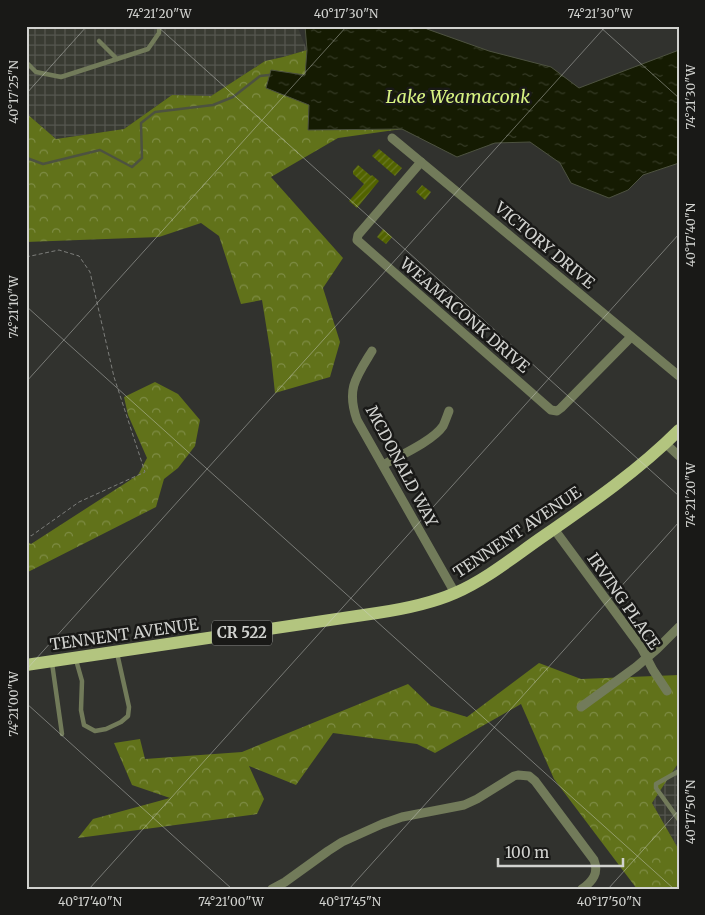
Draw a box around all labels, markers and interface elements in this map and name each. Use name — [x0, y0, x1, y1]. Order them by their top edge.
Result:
text: 74°21'20"W — [127, 6, 192, 21]
text: 40°17'30"N — [314, 6, 379, 21]
text: 74°21'30"W — [568, 6, 633, 21]
text: 40°17'25"N — [6, 59, 21, 124]
text: 74°21'30"W — [683, 64, 698, 129]
water label: Lake Weamaconk — [386, 85, 530, 108]
street label: VICTORY DRIVE — [490, 197, 600, 293]
text: 40°17'40"N — [683, 202, 698, 267]
street label: WEAMACONK DRIVE — [395, 253, 535, 377]
text: 74°21'10"W — [6, 275, 21, 338]
street label: MCDONALD WAY — [362, 402, 443, 531]
text: 74°21'20"W — [683, 462, 698, 527]
street label: TENNENT AVENUE — [449, 481, 585, 582]
street label: IRVING PLACE — [583, 549, 665, 654]
street label: TENNENT AVENUE — [48, 614, 200, 654]
road number: CR 522 — [212, 620, 272, 646]
text: 74°21'00"W — [6, 670, 21, 737]
text: 40°17'50"N — [683, 779, 698, 844]
scale bar — [498, 835, 622, 867]
text: 100 m — [505, 843, 549, 862]
text: 40°17'40"N — [58, 894, 123, 909]
text: 74°21'00"W — [198, 894, 265, 909]
text: 40°17'45"N — [319, 894, 382, 909]
text: 40°17'50"N — [577, 894, 642, 909]

